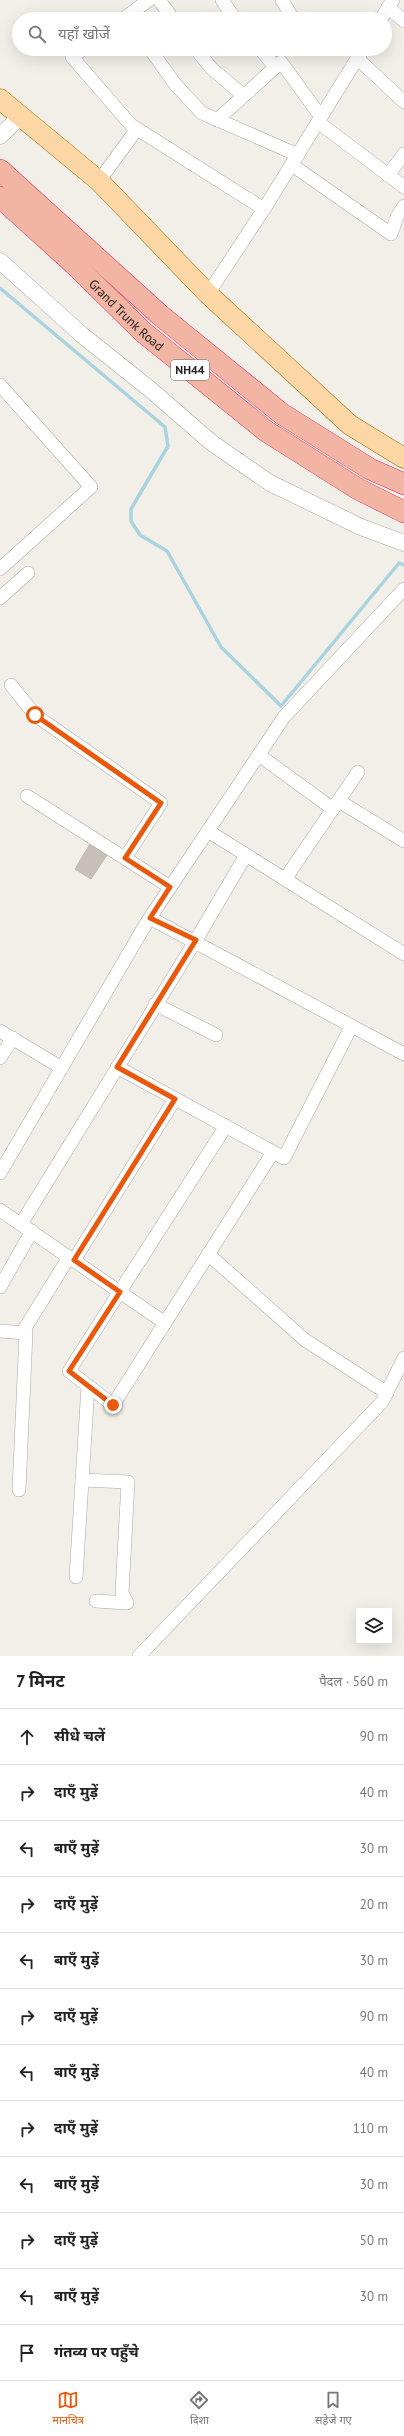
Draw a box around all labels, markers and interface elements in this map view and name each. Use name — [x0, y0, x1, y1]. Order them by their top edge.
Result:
search box — [12, 12, 392, 56]
icon: search — [26, 23, 48, 45]
text: यहाँ खोजें — [58, 24, 110, 43]
street label: Grand Trunk Road — [85, 276, 167, 355]
road number: NH44 — [171, 360, 209, 380]
route start — [26, 706, 44, 724]
route end — [104, 1396, 122, 1414]
map controls — [356, 1608, 392, 1644]
button: layers — [356, 1608, 392, 1644]
text: 7 मिनट — [16, 1670, 65, 1692]
text: पैदल · 560 m — [319, 1673, 388, 1690]
icon: ahead — [16, 1726, 38, 1748]
text: सीधे चलें — [54, 1726, 105, 1745]
text: 90 m — [360, 1728, 388, 1745]
icon: right — [16, 1782, 38, 1804]
text: दाएँ मुड़ें — [54, 1782, 98, 1801]
text: 40 m — [360, 1784, 388, 1801]
icon: left — [16, 1838, 38, 1860]
text: बाएँ मुड़ें — [54, 1838, 99, 1857]
text: 30 m — [360, 1840, 388, 1857]
icon: right — [16, 1894, 38, 1916]
text: दाएँ मुड़ें — [54, 1894, 98, 1913]
text: 20 m — [360, 1896, 388, 1913]
icon: left — [16, 1950, 38, 1972]
text: बाएँ मुड़ें — [54, 1950, 99, 1969]
text: 30 m — [360, 1952, 388, 1969]
icon: right — [16, 2006, 38, 2028]
text: दाएँ मुड़ें — [54, 2006, 98, 2025]
text: 90 m — [360, 2008, 388, 2025]
icon: left — [16, 2062, 38, 2084]
text: बाएँ मुड़ें — [54, 2062, 99, 2081]
text: 40 m — [360, 2064, 388, 2081]
icon: right — [16, 2118, 38, 2140]
text: दाएँ मुड़ें — [54, 2118, 98, 2137]
text: 110 m — [353, 2120, 388, 2137]
icon: left — [16, 2174, 38, 2196]
text: बाएँ मुड़ें — [54, 2174, 99, 2193]
text: 30 m — [360, 2176, 388, 2193]
icon: right — [16, 2230, 38, 2252]
text: दाएँ मुड़ें — [54, 2230, 98, 2249]
text: 50 m — [360, 2232, 388, 2249]
icon: left — [16, 2286, 38, 2308]
text: बाएँ मुड़ें — [54, 2286, 99, 2305]
text: 30 m — [360, 2288, 388, 2305]
icon: arrive — [16, 2342, 38, 2364]
text: गंतव्य पर पहुँचे — [54, 2342, 139, 2361]
tab: मानचित्र — [52, 2389, 84, 2428]
tab: दिशा — [188, 2389, 210, 2428]
tab: सहेजे गए — [315, 2389, 352, 2428]

